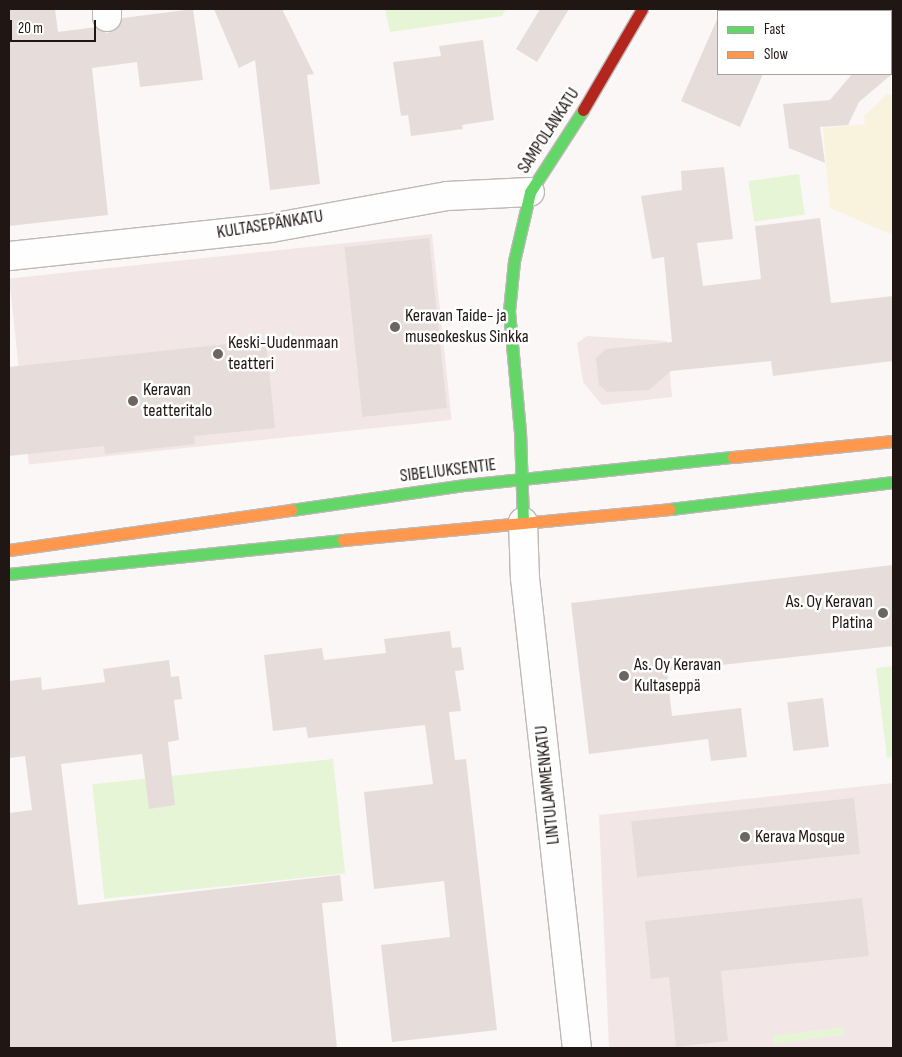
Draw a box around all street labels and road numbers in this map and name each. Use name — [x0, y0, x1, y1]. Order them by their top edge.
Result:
street label: SAMPOLANKATU — [513, 84, 585, 178]
street label: KULTASEPÄNKATU — [215, 206, 325, 244]
street label: SIBELIUKSENTIE — [399, 454, 497, 488]
street label: LINTULAMMENKATU — [531, 724, 565, 846]

